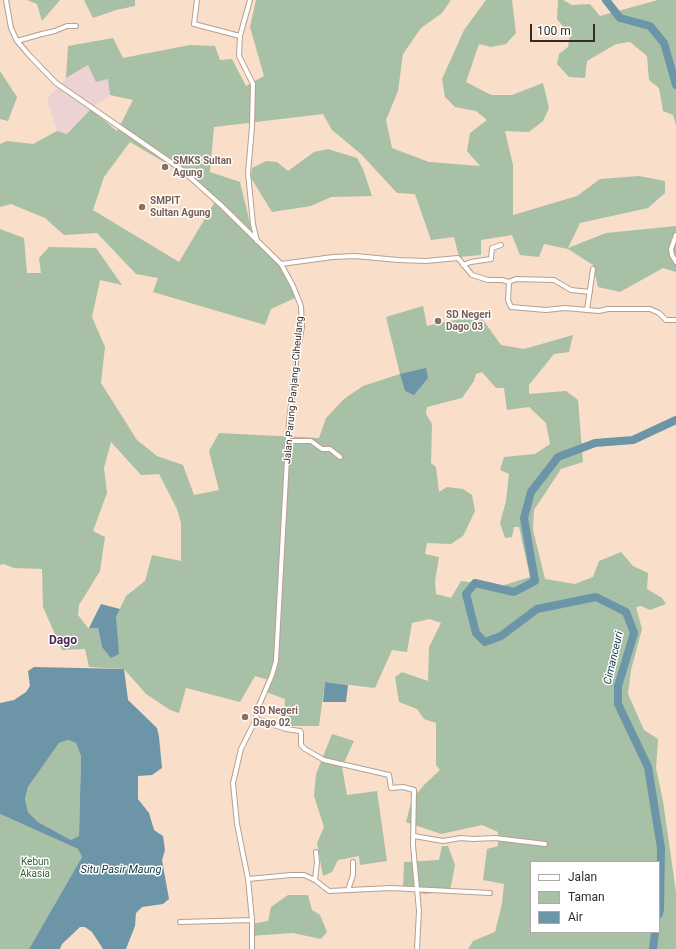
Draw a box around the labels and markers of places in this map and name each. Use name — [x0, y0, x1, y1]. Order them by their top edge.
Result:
place label: SMKS Sultan Agung — [173, 155, 232, 178]
marker: SMKS Sultan Agung — [160, 162, 170, 172]
place label: SMPIT Sultan Agung — [150, 195, 211, 218]
marker: SMPIT Sultan Agung — [137, 202, 147, 212]
place label: SD Negeri Dago 03 — [446, 309, 491, 332]
marker: SD Negeri Dago 03 — [433, 316, 443, 326]
place label: SD Negeri Dago 02 — [253, 705, 298, 728]
marker: SD Negeri Dago 02 — [240, 712, 250, 722]

